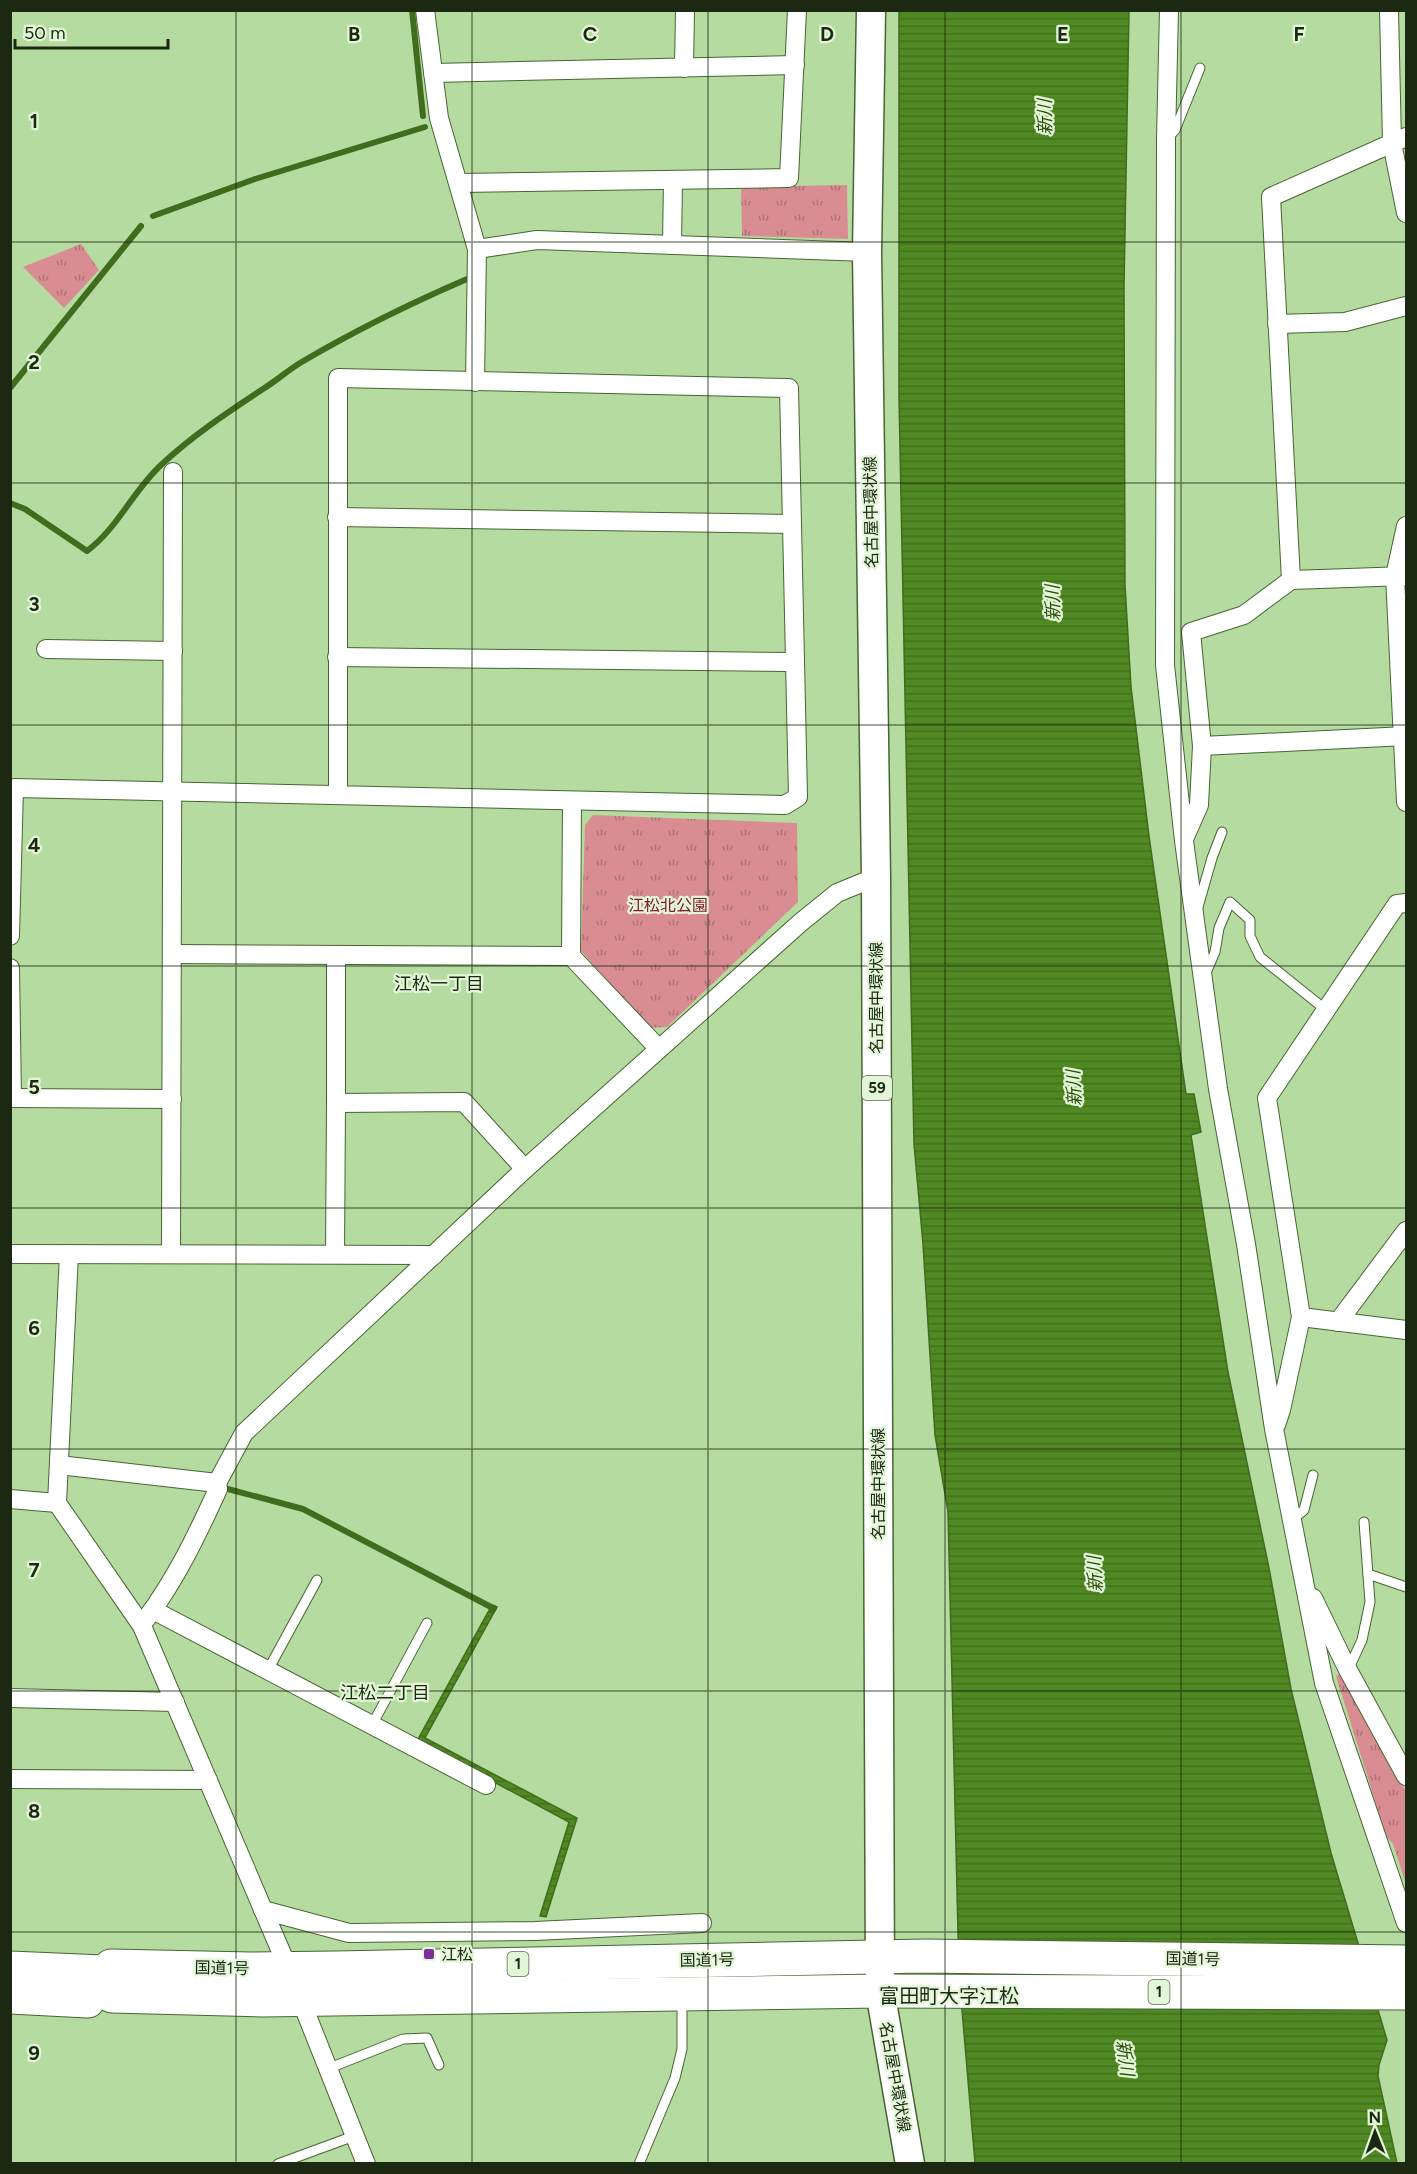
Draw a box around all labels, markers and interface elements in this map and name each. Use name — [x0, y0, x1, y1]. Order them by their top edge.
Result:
scale bar — [15, 12, 168, 50]
text: 50 m — [24, 22, 66, 44]
text: B — [348, 22, 360, 46]
text: C — [583, 22, 597, 46]
text: D — [820, 22, 834, 46]
text: E — [1057, 22, 1069, 46]
text: F — [1293, 22, 1305, 46]
water label: 新川 — [1034, 97, 1056, 135]
text: 1 — [30, 109, 38, 133]
text: 2 — [28, 350, 40, 374]
street label: 名古屋中環状線 — [861, 456, 881, 568]
water label: 新川 — [1041, 583, 1065, 621]
text: 3 — [28, 592, 40, 616]
text: 4 — [28, 833, 41, 857]
park label: 江松北公園 — [628, 896, 708, 915]
street label: 名古屋中環状線 — [867, 942, 886, 1054]
district label: 江松一丁目 — [394, 973, 484, 995]
water label: 新川 — [1062, 1067, 1086, 1107]
text: 5 — [28, 1075, 40, 1099]
road number: 59 — [862, 1076, 892, 1100]
text: 6 — [28, 1316, 40, 1340]
street label: 名古屋中環状線 — [869, 1428, 888, 1540]
water label: 新川 — [1083, 1553, 1107, 1593]
text: 7 — [28, 1558, 40, 1582]
district label: 江松二丁目 — [340, 1682, 430, 1704]
text: 8 — [28, 1799, 40, 1823]
place label: 江松 — [441, 1945, 473, 1964]
marker: 江松 — [422, 1947, 436, 1961]
street label: 国道1号 — [1166, 1949, 1220, 1969]
street label: 国道1号 — [680, 1950, 734, 1970]
road number: 1 — [508, 1952, 528, 1976]
street label: 国道1号 — [195, 1958, 249, 1978]
road number: 1 — [1148, 1980, 1170, 2004]
district label: 富田町大字江松 — [879, 1984, 1019, 2008]
street label: 名古屋中環状線 — [876, 2020, 914, 2134]
water label: 新川 — [1112, 2039, 1139, 2079]
text: 9 — [28, 2041, 40, 2065]
north arrow — [1345, 2102, 1405, 2162]
text: N — [1368, 2108, 1381, 2127]

